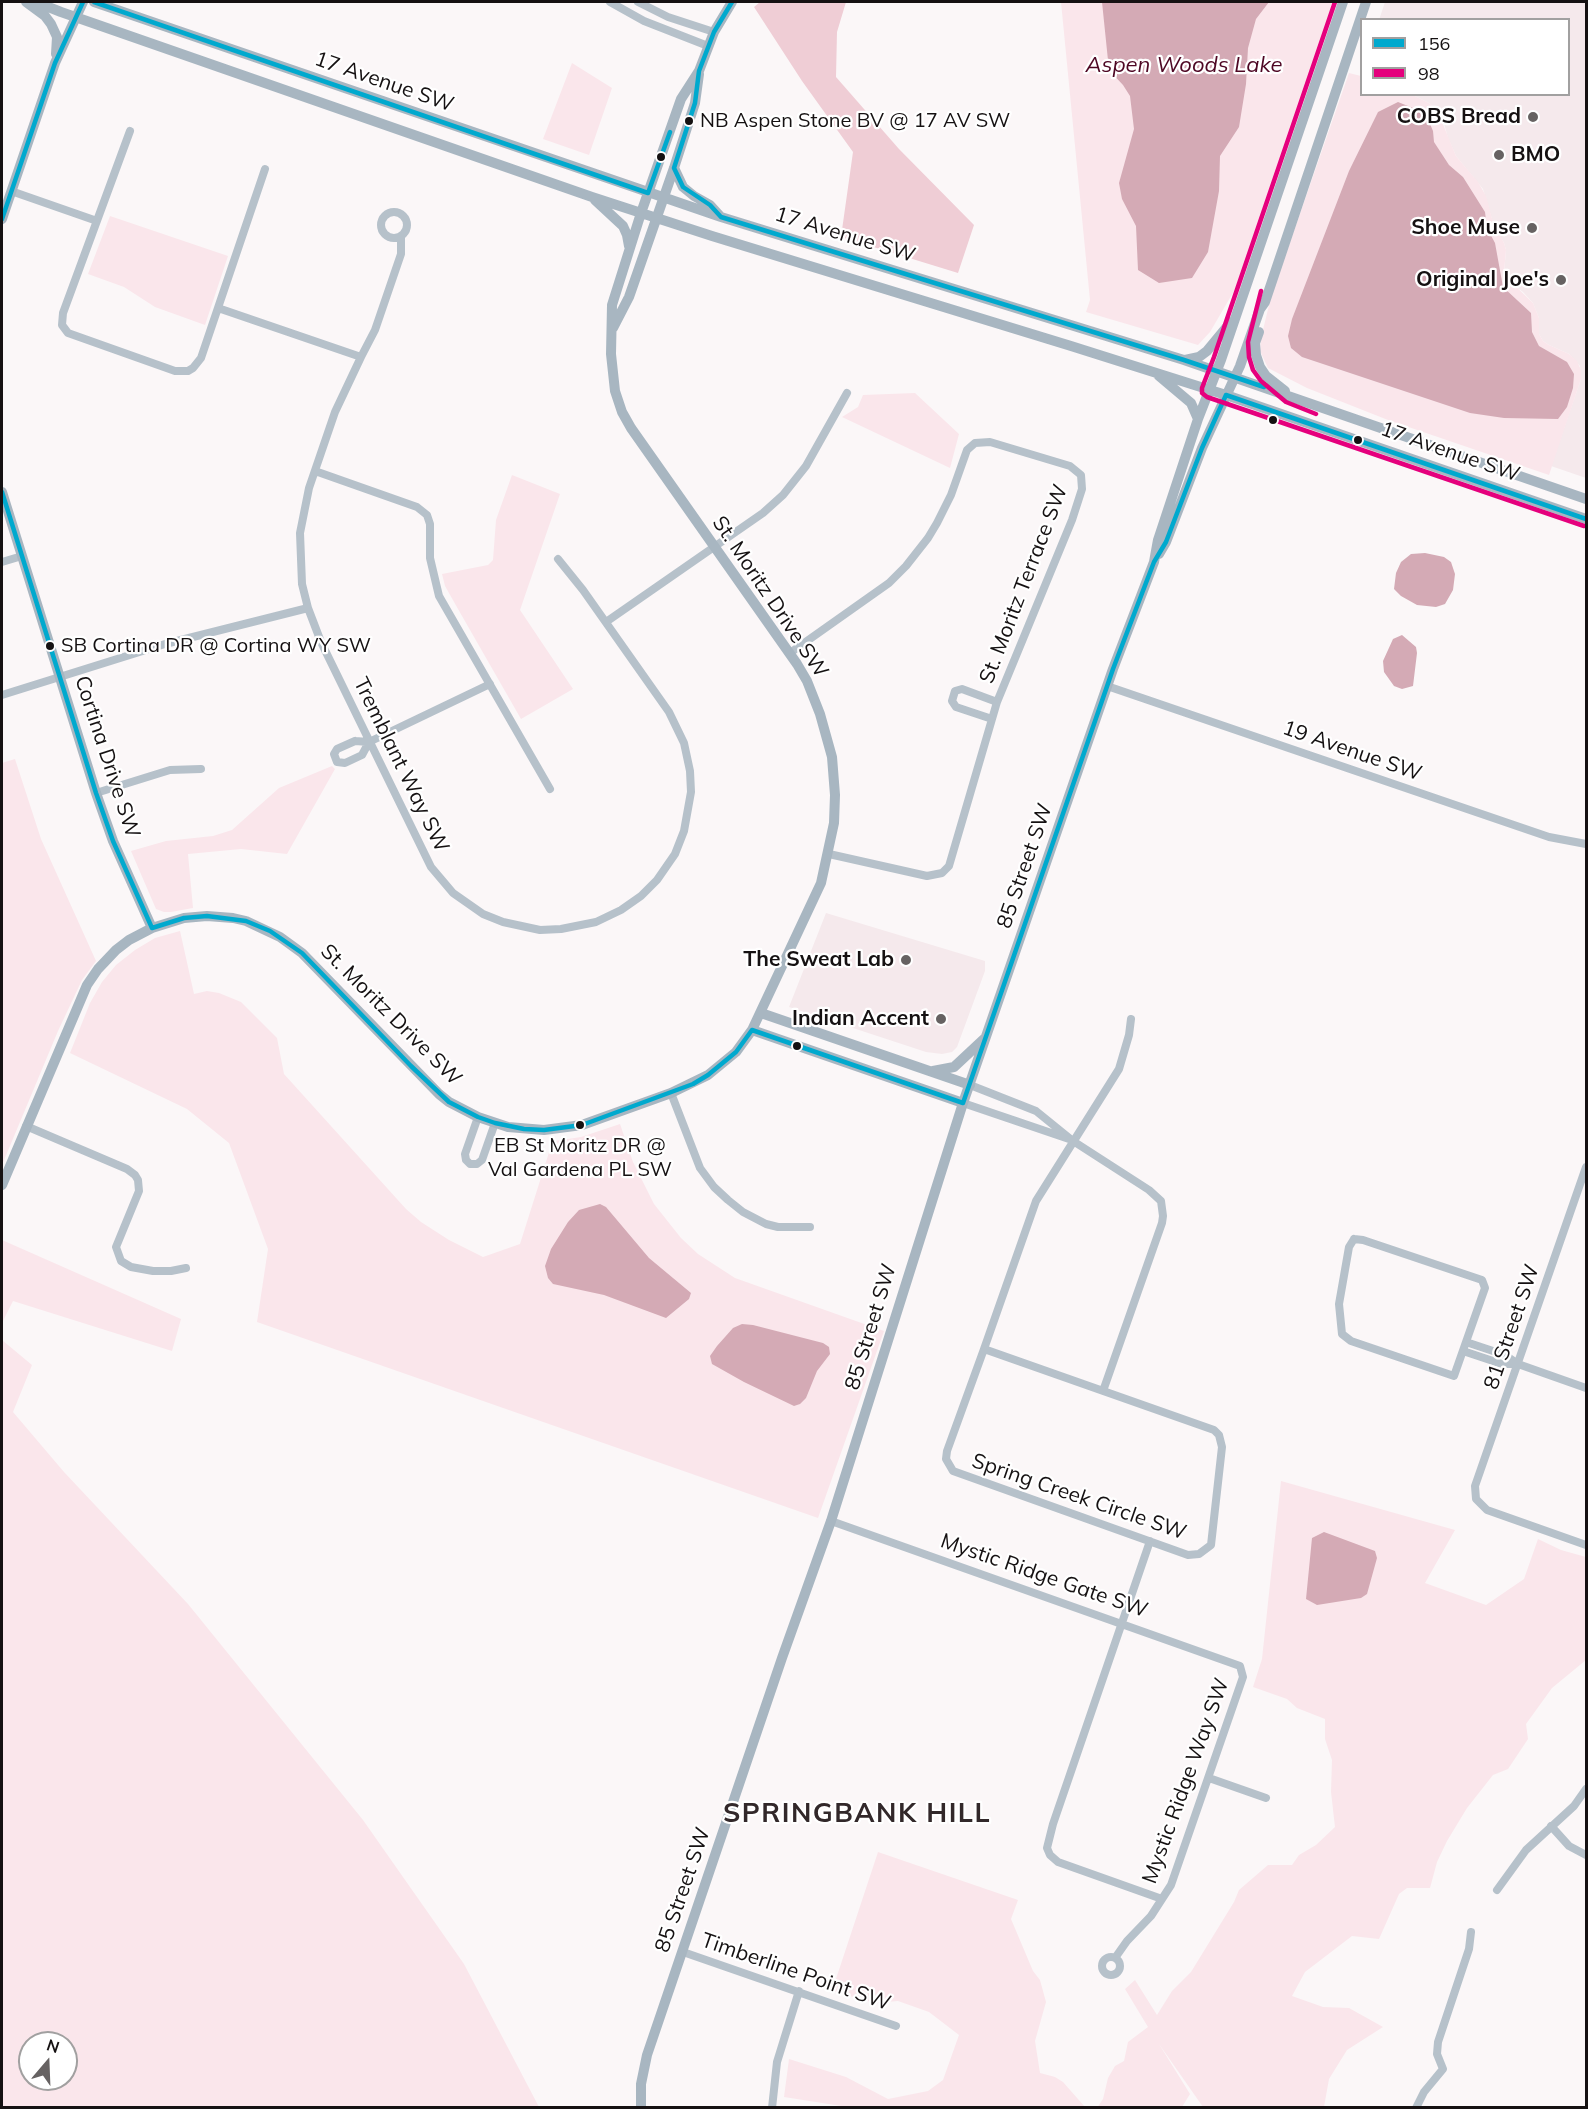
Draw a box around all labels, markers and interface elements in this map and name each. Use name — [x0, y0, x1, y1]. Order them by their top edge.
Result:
legend — [1360, 18, 1570, 96]
text: 156 — [1418, 32, 1450, 55]
street label: 17 Avenue SW — [311, 46, 457, 118]
water label: Aspen Woods Lake — [1085, 52, 1283, 78]
text: 98 — [1418, 62, 1440, 85]
place label: COBS Bread — [1397, 104, 1521, 130]
place label: NB Aspen Stone BV @ 17 AV SW — [700, 109, 1010, 133]
marker: COBS Bread — [1526, 110, 1540, 124]
marker: NB Aspen Stone BV @ 17 AV SW — [683, 115, 695, 127]
place label: BMO — [1511, 142, 1560, 168]
marker: BMO — [1492, 148, 1506, 162]
unlabelled marker — [655, 151, 667, 163]
street label: 17 Avenue SW — [772, 202, 918, 268]
place label: Shoe Muse — [1411, 215, 1520, 241]
marker: Shoe Muse — [1525, 221, 1539, 235]
place label: Original Joe's — [1416, 267, 1549, 293]
marker: Original Joe's — [1554, 273, 1568, 287]
unlabelled marker — [1267, 414, 1279, 426]
street label: 17 Avenue SW — [1377, 416, 1523, 488]
unlabelled marker — [1352, 434, 1364, 446]
street label: St. Moritz Terrace SW — [974, 481, 1074, 687]
street label: St. Moritz Drive SW — [707, 511, 833, 683]
place label: SB Cortina DR @ Cortina WY SW — [61, 634, 371, 658]
marker: SB Cortina DR @ Cortina WY SW — [44, 640, 56, 652]
street label: Cortina Drive SW — [69, 673, 145, 841]
street label: Tremblant Way SW — [348, 674, 454, 856]
street label: 19 Avenue SW — [1279, 715, 1425, 787]
street label: 85 Street SW — [992, 800, 1058, 932]
street label: St. Moritz Drive SW — [315, 939, 467, 1091]
place label: The Sweat Lab — [743, 947, 894, 973]
marker: The Sweat Lab — [899, 953, 913, 967]
place label: Indian Accent — [792, 1006, 929, 1032]
marker: Indian Accent — [934, 1012, 948, 1026]
unlabelled marker — [791, 1040, 803, 1052]
marker: EB St Moritz DR @ Val Gardena PL SW — [574, 1119, 586, 1131]
place label: EB St Moritz DR @ Val Gardena PL SW — [488, 1134, 672, 1181]
street label: 85 Street SW — [840, 1261, 902, 1393]
street label: 81 Street SW — [1479, 1261, 1545, 1393]
street label: Spring Creek Circle SW — [968, 1448, 1190, 1546]
street label: Mystic Ridge Gate SW — [937, 1529, 1151, 1623]
street label: Mystic Ridge Way SW — [1137, 1675, 1235, 1887]
district label: SPRINGBANK HILL — [723, 1798, 991, 1830]
street label: 85 Street SW — [650, 1824, 716, 1956]
street label: Timberline Point SW — [698, 1928, 894, 2016]
north arrow — [18, 2031, 78, 2091]
text: N — [44, 2034, 62, 2057]

